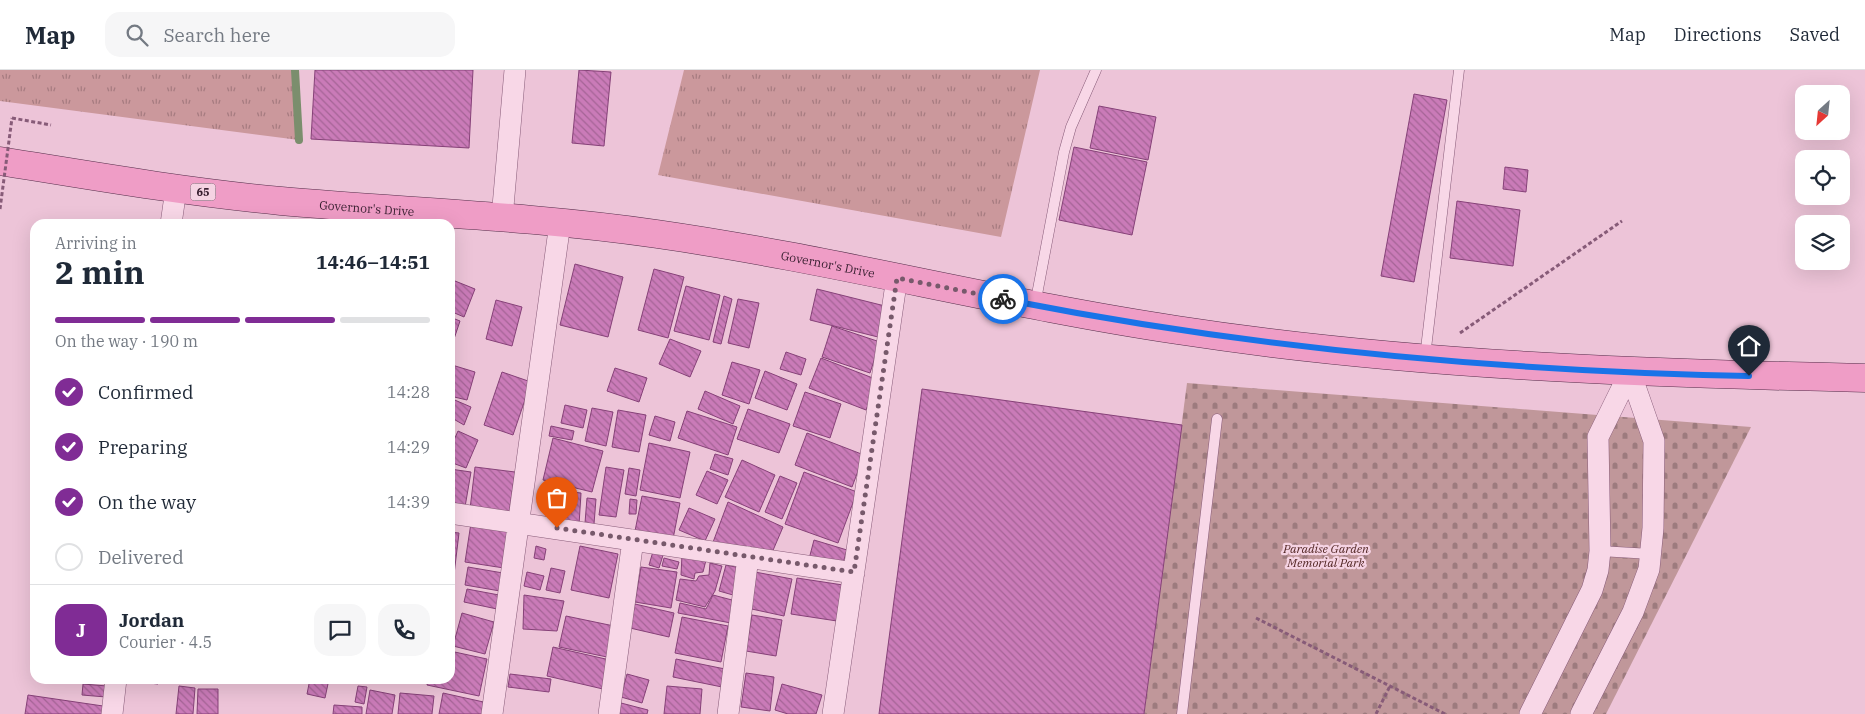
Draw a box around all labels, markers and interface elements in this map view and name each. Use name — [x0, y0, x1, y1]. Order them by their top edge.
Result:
search box — [105, 12, 455, 57]
text: Map — [25, 19, 75, 51]
icon: search — [123, 21, 151, 49]
text: Search here — [163, 23, 270, 47]
text: Map — [1609, 23, 1646, 46]
text: Directions — [1674, 23, 1762, 46]
text: Saved — [1790, 23, 1840, 46]
north arrow — [1795, 85, 1850, 140]
map controls — [1795, 85, 1850, 270]
button: locate — [1795, 150, 1850, 205]
road number: 65 — [190, 184, 216, 200]
street label: Governor's Drive — [319, 197, 415, 218]
button: layers — [1795, 215, 1850, 270]
text: Arriving in — [55, 233, 137, 253]
street label: Governor's Drive — [780, 247, 876, 280]
text: 14:46–14:51 — [316, 250, 430, 274]
text: 2 min — [55, 251, 145, 293]
courier — [978, 274, 1028, 324]
icon: bike — [989, 285, 1017, 313]
pin — [1728, 325, 1770, 376]
text: On the way · 190 m — [55, 331, 198, 351]
icon: home — [1735, 332, 1763, 360]
icon: check — [55, 378, 83, 406]
text: Confirmed — [98, 380, 193, 404]
text: 14:28 — [387, 382, 430, 402]
icon: check — [55, 433, 83, 461]
text: Preparing — [98, 435, 187, 459]
text: 14:29 — [387, 437, 430, 457]
pin — [536, 477, 578, 528]
icon: bag — [543, 484, 571, 512]
icon: check — [55, 488, 83, 516]
text: On the way — [98, 490, 196, 514]
text: 14:39 — [387, 492, 430, 512]
park label: Paradise Garden Memorial Park — [1282, 541, 1369, 570]
text: Delivered — [98, 545, 184, 569]
button: chat — [314, 604, 366, 656]
button: phone — [378, 604, 430, 656]
text: Jordan — [119, 608, 184, 632]
text: J — [76, 618, 86, 642]
text: Courier · 4.5 — [119, 632, 212, 652]

